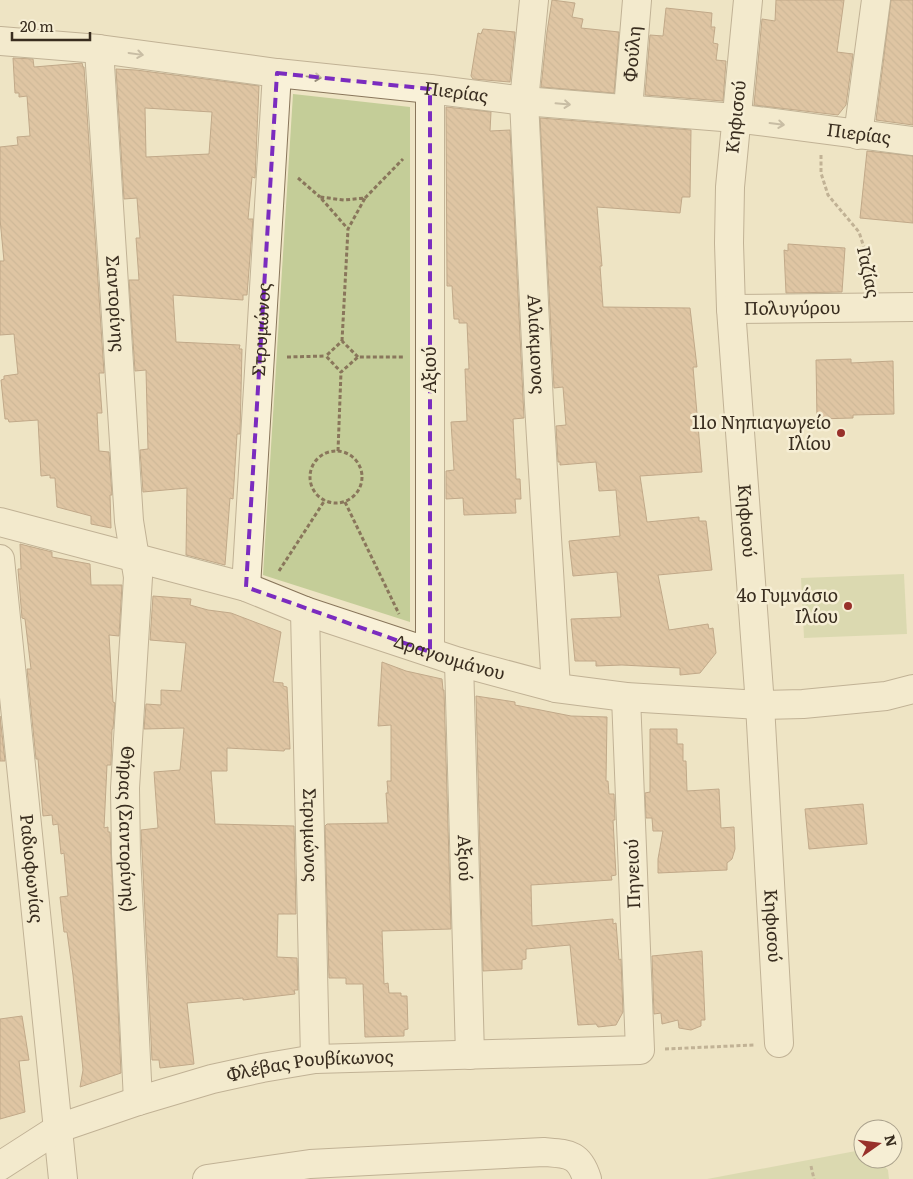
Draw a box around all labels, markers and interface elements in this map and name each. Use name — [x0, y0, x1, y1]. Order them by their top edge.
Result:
scale bar — [12, 10, 90, 42]
text: 20 m — [20, 14, 54, 37]
street label: Φούλη — [615, 25, 647, 83]
one-way arrow — [127, 49, 143, 59]
one-way arrow — [306, 72, 322, 82]
street label: Πιερίας — [423, 73, 490, 108]
street label: Κηφισού — [717, 79, 752, 155]
one-way arrow — [554, 99, 570, 109]
street label: Πιερίας — [825, 115, 893, 150]
one-way arrow — [768, 119, 784, 129]
street label: Γαζίας — [851, 243, 888, 300]
street label: Σαντορίνης — [100, 254, 133, 353]
street label: Στρυμώνος — [244, 282, 276, 377]
street label: Πολυγύρου — [743, 293, 841, 321]
street label: Αλιάκμονος — [522, 294, 553, 395]
street label: Αξιού — [415, 347, 442, 393]
place label: 11ο Νηπιαγωγείο Ιλίου — [692, 408, 831, 456]
marker: 11ο Νηπιαγωγείο Ιλίου — [835, 427, 847, 439]
street label: Κηφισού — [732, 483, 764, 558]
place label: 4ο Γυμνάσιο Ιλίου — [736, 581, 838, 629]
marker: 4ο Γυμνάσιο Ιλίου — [842, 600, 854, 612]
street label: Δραγουμάνου — [391, 626, 508, 686]
street label: Θήρας (Σαντορίνης) — [113, 745, 144, 913]
street label: Στρυμώνος — [297, 788, 326, 882]
street label: Ραδιοφωνίας — [14, 812, 52, 924]
street label: Αξιού — [452, 834, 480, 882]
street label: Πηνειού — [617, 839, 646, 910]
street label: Κηφισού — [758, 888, 789, 963]
street label: Φλέβας Ρουβίκωνος — [223, 1042, 394, 1088]
north arrow — [853, 1119, 903, 1169]
text: N — [880, 1132, 903, 1149]

